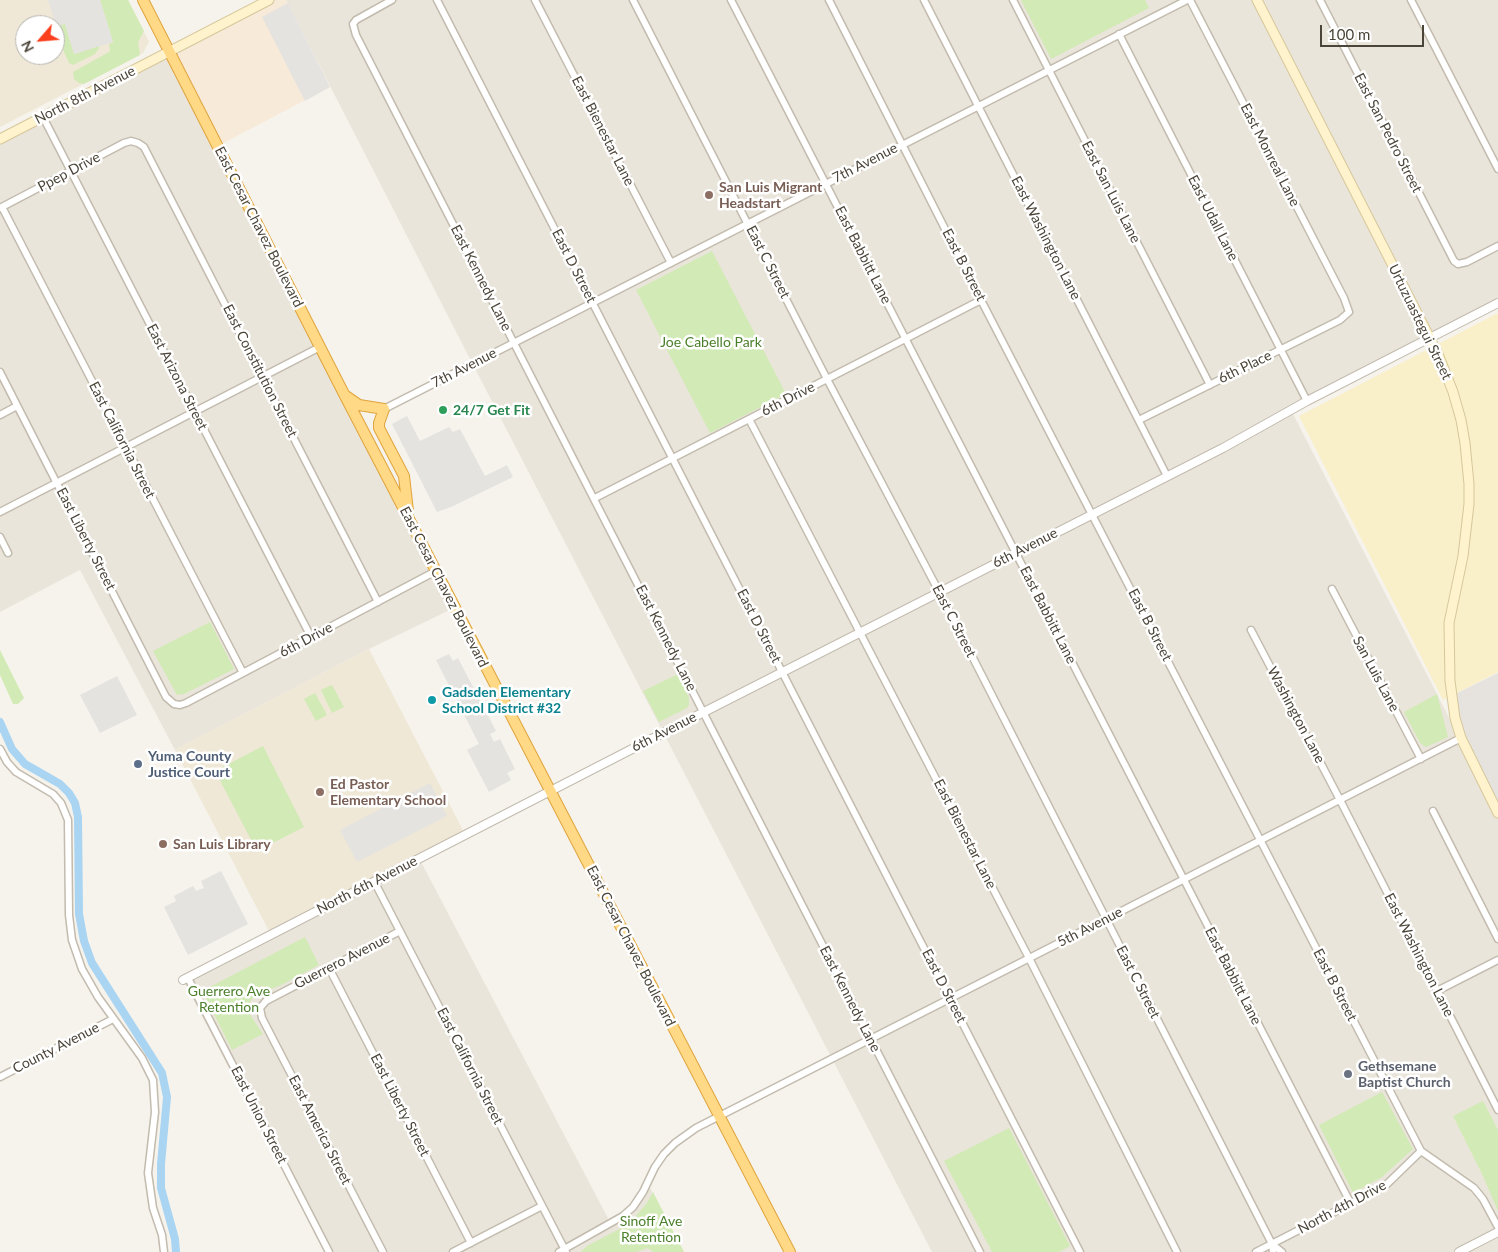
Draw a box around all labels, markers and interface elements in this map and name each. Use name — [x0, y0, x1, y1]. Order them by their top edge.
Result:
north arrow — [15, 15, 65, 65]
scale bar — [1323, 15, 1427, 47]
text: 100 m — [1328, 25, 1370, 43]
text: N — [17, 38, 37, 55]
street label: North 8th Avenue — [32, 62, 138, 128]
street label: East San Pedro Street — [1351, 70, 1425, 196]
street label: East Bienestar Lane — [568, 73, 638, 189]
street label: East Monreal Lane — [1237, 101, 1303, 209]
street label: East San Luis Lane — [1078, 138, 1144, 246]
street label: 7th Avenue — [830, 139, 900, 187]
street label: East Cesar Chavez Boulevard — [211, 144, 307, 310]
street label: Ppep Drive — [35, 149, 103, 195]
street label: East Udall Lane — [1184, 172, 1242, 264]
street label: East Washington Lane — [1008, 173, 1084, 303]
place label: San Luis Migrant Headstart — [719, 179, 822, 212]
marker: San Luis Migrant Headstart — [703, 189, 715, 201]
street label: East Babbitt Lane — [831, 203, 895, 307]
street label: East Kennedy Lane — [447, 222, 515, 334]
street label: East C Street — [742, 223, 794, 301]
street label: East D Street — [548, 226, 600, 306]
street label: East B Street — [939, 226, 989, 304]
street label: Urtuzuastegui Street — [1385, 262, 1455, 382]
street label: East Constitution Street — [219, 302, 301, 440]
street label: East Arizona Street — [143, 321, 211, 433]
park label: Joe Cabello Park — [660, 334, 762, 350]
street label: 7th Avenue — [429, 344, 499, 392]
street label: 6th Place — [1216, 347, 1274, 387]
street label: 6th Drive — [758, 378, 818, 420]
street label: East California Street — [85, 379, 159, 501]
place label: 24/7 Get Fit — [453, 402, 530, 418]
marker: 24/7 Get Fit — [437, 404, 449, 416]
street label: East Liberty Street — [53, 485, 119, 593]
street label: East Cesar Chavez Boulevard — [396, 504, 492, 670]
street label: 6th Avenue — [990, 524, 1060, 572]
street label: East Babbitt Lane — [1016, 563, 1080, 667]
street label: East Kennedy Lane — [632, 582, 700, 694]
street label: East C Street — [928, 582, 980, 660]
street label: East D Street — [733, 586, 785, 666]
street label: East B Street — [1125, 586, 1175, 664]
street label: 6th Drive — [276, 619, 336, 661]
street label: San Luis Lane — [1349, 634, 1403, 714]
street label: Washington Lane — [1264, 664, 1328, 766]
place label: Gadsden Elementary School District #32 — [442, 684, 571, 716]
marker: Gadsden Elementary School District #32 — [426, 694, 438, 706]
street label: 6th Avenue — [629, 708, 699, 756]
place label: Yuma County Justice Court — [148, 748, 231, 780]
marker: Yuma County Justice Court — [132, 758, 144, 770]
place label: Ed Pastor Elementary School — [330, 776, 446, 809]
street label: East Bienestar Lane — [930, 776, 1000, 892]
marker: Ed Pastor Elementary School — [314, 786, 326, 798]
place label: San Luis Library — [173, 836, 271, 852]
marker: San Luis Library — [157, 838, 169, 850]
street label: North 6th Avenue — [314, 852, 420, 918]
street label: East Cesar Chavez Boulevard — [583, 863, 679, 1029]
street label: East Washington Lane — [1381, 890, 1457, 1020]
street label: 5th Avenue — [1055, 903, 1125, 951]
street label: East Babbitt Lane — [1201, 924, 1265, 1028]
street label: Guerrero Avenue — [291, 930, 393, 992]
street label: East Kennedy Lane — [816, 943, 884, 1055]
street label: East C Street — [1112, 943, 1164, 1021]
street label: East D Street — [918, 946, 970, 1026]
street label: East B Street — [1310, 946, 1360, 1024]
park label: Guerrero Ave Retention — [188, 983, 270, 1016]
street label: East California Street — [433, 1005, 507, 1127]
street label: County Avenue — [10, 1019, 102, 1077]
street label: East Liberty Street — [367, 1051, 433, 1159]
place label: Gethsemane Baptist Church — [1358, 1058, 1451, 1090]
street label: East Union Street — [227, 1063, 291, 1167]
marker: Gethsemane Baptist Church — [1342, 1068, 1354, 1080]
street label: East America Street — [285, 1072, 355, 1188]
street label: North 4th Drive — [1295, 1177, 1389, 1237]
park label: Sinoff Ave Retention — [620, 1213, 682, 1246]

